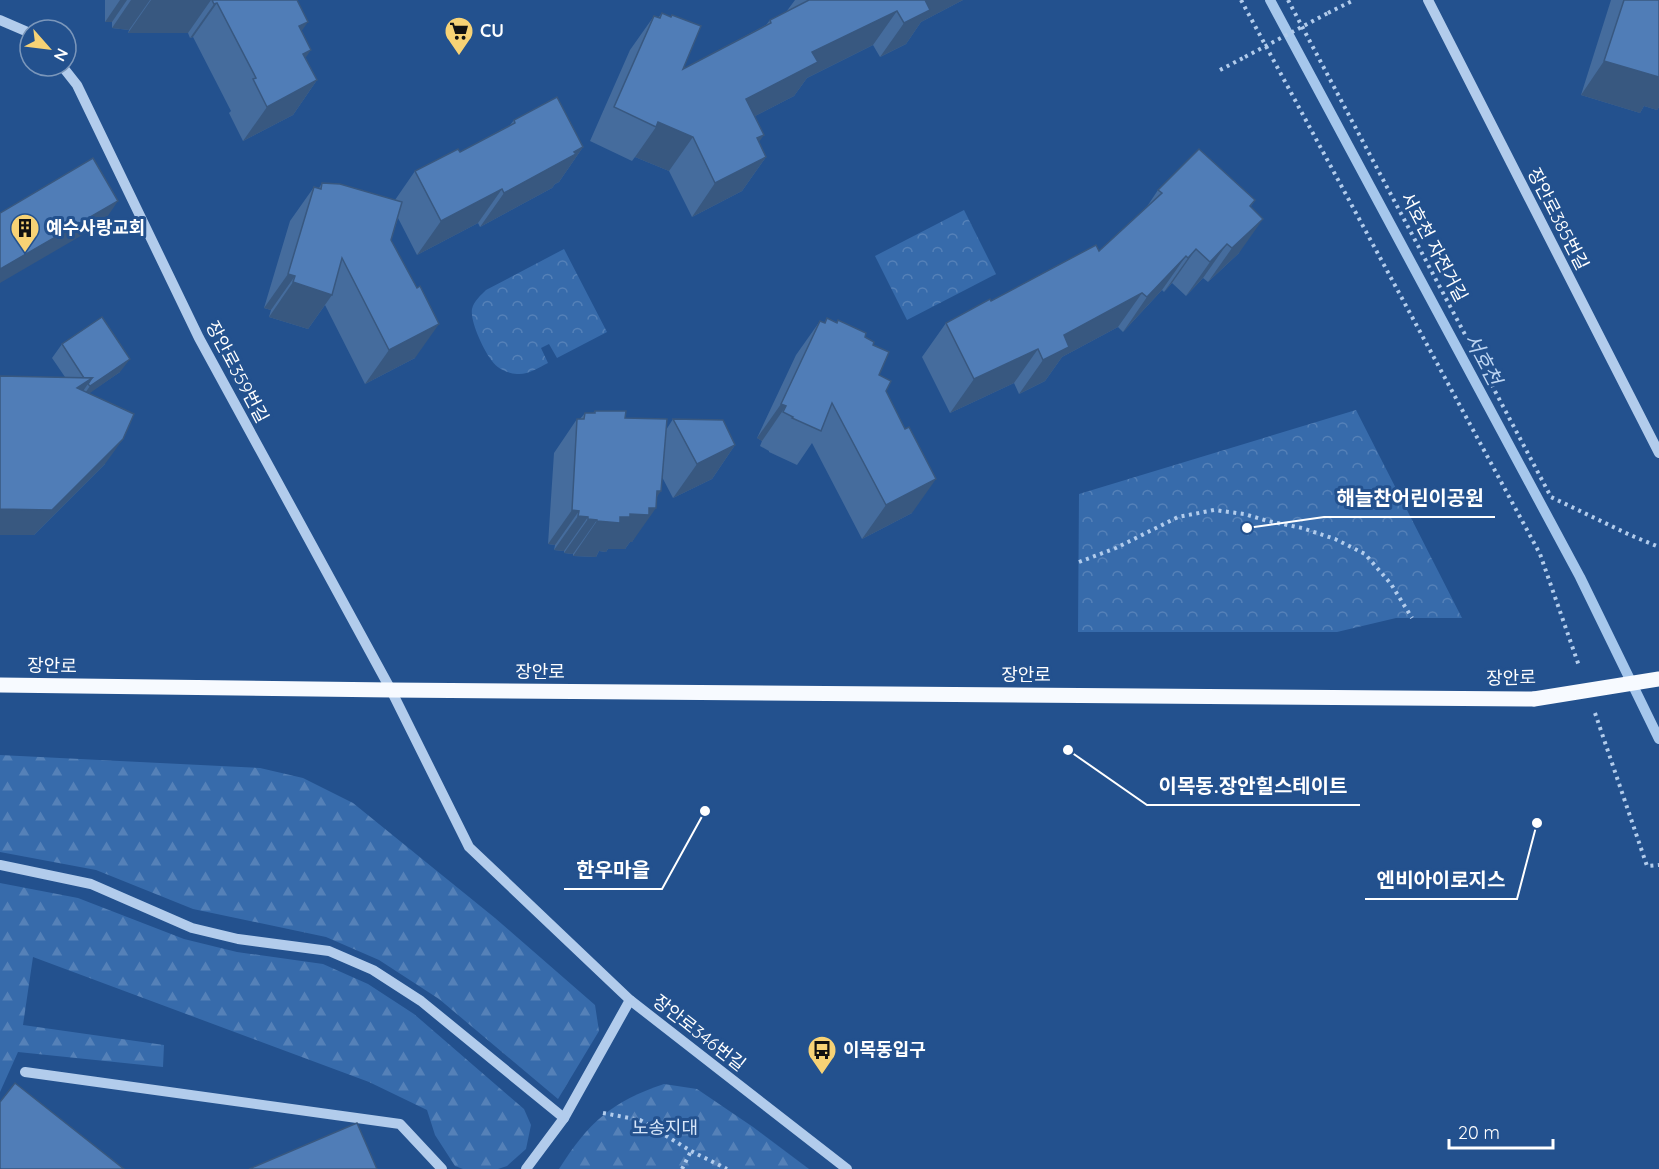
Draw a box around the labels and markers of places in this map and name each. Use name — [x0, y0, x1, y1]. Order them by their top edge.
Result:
supermarket icon: CU — [443, 15, 475, 57]
place label: CU — [480, 19, 504, 42]
building icon: 예수사랑교회 — [9, 212, 41, 254]
place label: 예수사랑교회 — [46, 216, 145, 239]
callout: 해늘찬어린이공원 — [1324, 479, 1495, 517]
callout: 이목동.장안힐스테이트 — [1147, 767, 1360, 805]
callout: 한우마을 — [564, 851, 662, 889]
callout: 엔비아이로지스 — [1365, 861, 1517, 899]
bus stop icon: 이목동입구 — [806, 1034, 838, 1076]
place label: 이목동입구 — [843, 1038, 926, 1061]

